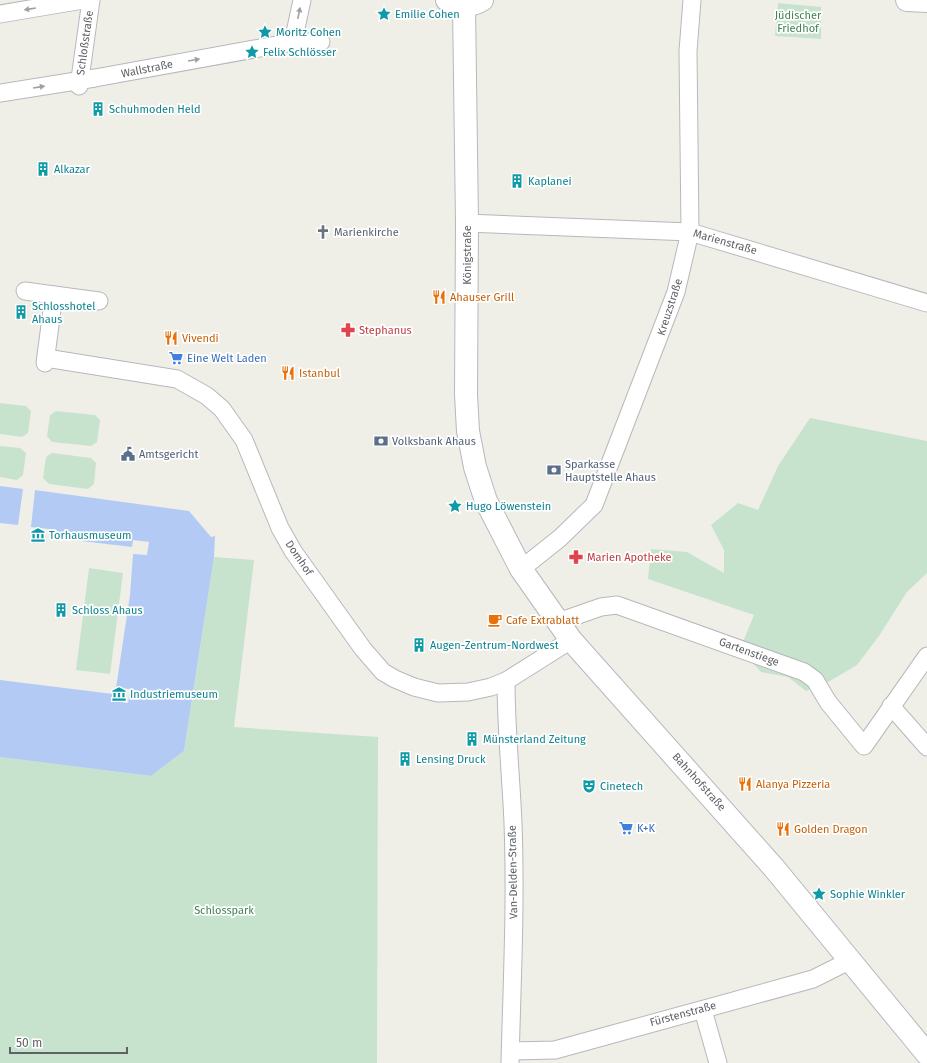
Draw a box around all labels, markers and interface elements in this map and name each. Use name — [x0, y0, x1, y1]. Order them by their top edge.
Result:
one-way arrow — [24, 6, 37, 12]
place icon: Emilie Cohen — [376, 6, 392, 22]
one-way arrow — [297, 7, 303, 19]
place label: Emilie Cohen — [395, 8, 460, 21]
park label: Jüdischer Friedhof — [775, 9, 822, 35]
street label: Schloßstraße — [74, 10, 96, 76]
place icon: Moritz Cohen — [257, 24, 273, 40]
place label: Moritz Cohen — [276, 26, 341, 39]
place icon: Felix Schlösser — [244, 44, 260, 60]
place label: Felix Schlösser — [263, 46, 337, 59]
one-way arrow — [188, 57, 200, 63]
street label: Wallstraße — [120, 58, 174, 80]
one-way arrow — [32, 84, 45, 90]
building icon: Schuhmoden Held — [90, 101, 106, 117]
place label: Schuhmoden Held — [109, 103, 201, 116]
building icon: Alkazar — [35, 161, 51, 177]
place label: Alkazar — [54, 163, 91, 176]
building icon: Kaplanei — [509, 173, 525, 189]
place label: Kaplanei — [528, 175, 572, 188]
church icon: Marienkirche — [315, 224, 331, 240]
street label: Königstraße — [461, 225, 474, 285]
place label: Marienkirche — [334, 226, 399, 239]
street label: Marienstraße — [692, 227, 758, 257]
street label: Kreuzstraße — [655, 277, 685, 337]
restaurant icon: Ahauser Grill — [431, 289, 447, 305]
place label: Ahauser Grill — [450, 291, 514, 304]
place label: Schlosshotel Ahaus — [32, 300, 95, 326]
building icon: Schlosshotel Ahaus — [13, 304, 29, 320]
pharmacy icon: Stephanus — [340, 322, 356, 338]
place label: Stephanus — [359, 324, 412, 337]
restaurant icon: Vivendi — [163, 330, 179, 346]
place label: Vivendi — [182, 332, 219, 345]
supermarket icon: Eine Welt Laden — [168, 350, 184, 366]
place label: Eine Welt Laden — [187, 352, 267, 365]
restaurant icon: Istanbul — [280, 365, 296, 381]
place label: Istanbul — [299, 367, 340, 380]
bank icon: Volksbank Ahaus — [373, 433, 389, 449]
place label: Volksbank Ahaus — [392, 435, 476, 448]
public building icon: Amtsgericht — [120, 446, 136, 462]
place label: Amtsgericht — [139, 448, 198, 461]
place label: Sparkasse Hauptstelle Ahaus — [565, 458, 656, 484]
bank icon: Sparkasse Hauptstelle Ahaus — [546, 462, 562, 478]
place icon: Hugo Löwenstein — [447, 498, 463, 514]
place label: Hugo Löwenstein — [466, 500, 551, 513]
museum icon: Torhausmuseum — [30, 527, 46, 543]
place label: Torhausmuseum — [49, 529, 132, 542]
street label: Domhof — [283, 538, 316, 579]
pharmacy icon: Marien Apotheke — [568, 549, 584, 565]
place label: Marien Apotheke — [587, 551, 671, 564]
building icon: Schloss Ahaus — [53, 602, 69, 618]
place label: Schloss Ahaus — [72, 604, 143, 617]
cafe icon: Cafe Extrablatt — [487, 612, 503, 628]
place label: Cafe Extrablatt — [506, 614, 579, 627]
street label: Gartenstiege — [717, 635, 781, 669]
building icon: Augen-Zentrum-Nordwest — [411, 637, 427, 653]
place label: Augen-Zentrum-Nordwest — [430, 639, 559, 652]
museum icon: Industriemuseum — [111, 686, 127, 702]
place label: Industriemuseum — [130, 688, 218, 701]
building icon: Münsterland Zeitung — [464, 731, 480, 747]
place label: Münsterland Zeitung — [483, 733, 586, 746]
street label: Bahnhofstraße — [670, 750, 728, 814]
building icon: Lensing Druck — [397, 751, 413, 767]
place label: Lensing Druck — [416, 753, 486, 766]
restaurant icon: Alanya Pizzeria — [737, 776, 753, 792]
theatre icon: Cinetech — [581, 778, 597, 794]
place label: Alanya Pizzeria — [756, 778, 830, 791]
place label: Cinetech — [600, 780, 643, 793]
supermarket icon: K+K — [618, 820, 634, 836]
restaurant icon: Golden Dragon — [775, 821, 791, 837]
place label: K+K — [637, 822, 656, 835]
place label: Golden Dragon — [794, 823, 868, 836]
street label: Van-Delden-Straße — [506, 825, 520, 919]
place icon: Sophie Winkler — [811, 886, 827, 902]
place label: Sophie Winkler — [830, 888, 906, 901]
park label: Schlosspark — [194, 904, 254, 917]
street label: Fürstenstraße — [648, 999, 718, 1029]
scale bar — [10, 1029, 127, 1055]
text: 50 m — [16, 1036, 42, 1050]

